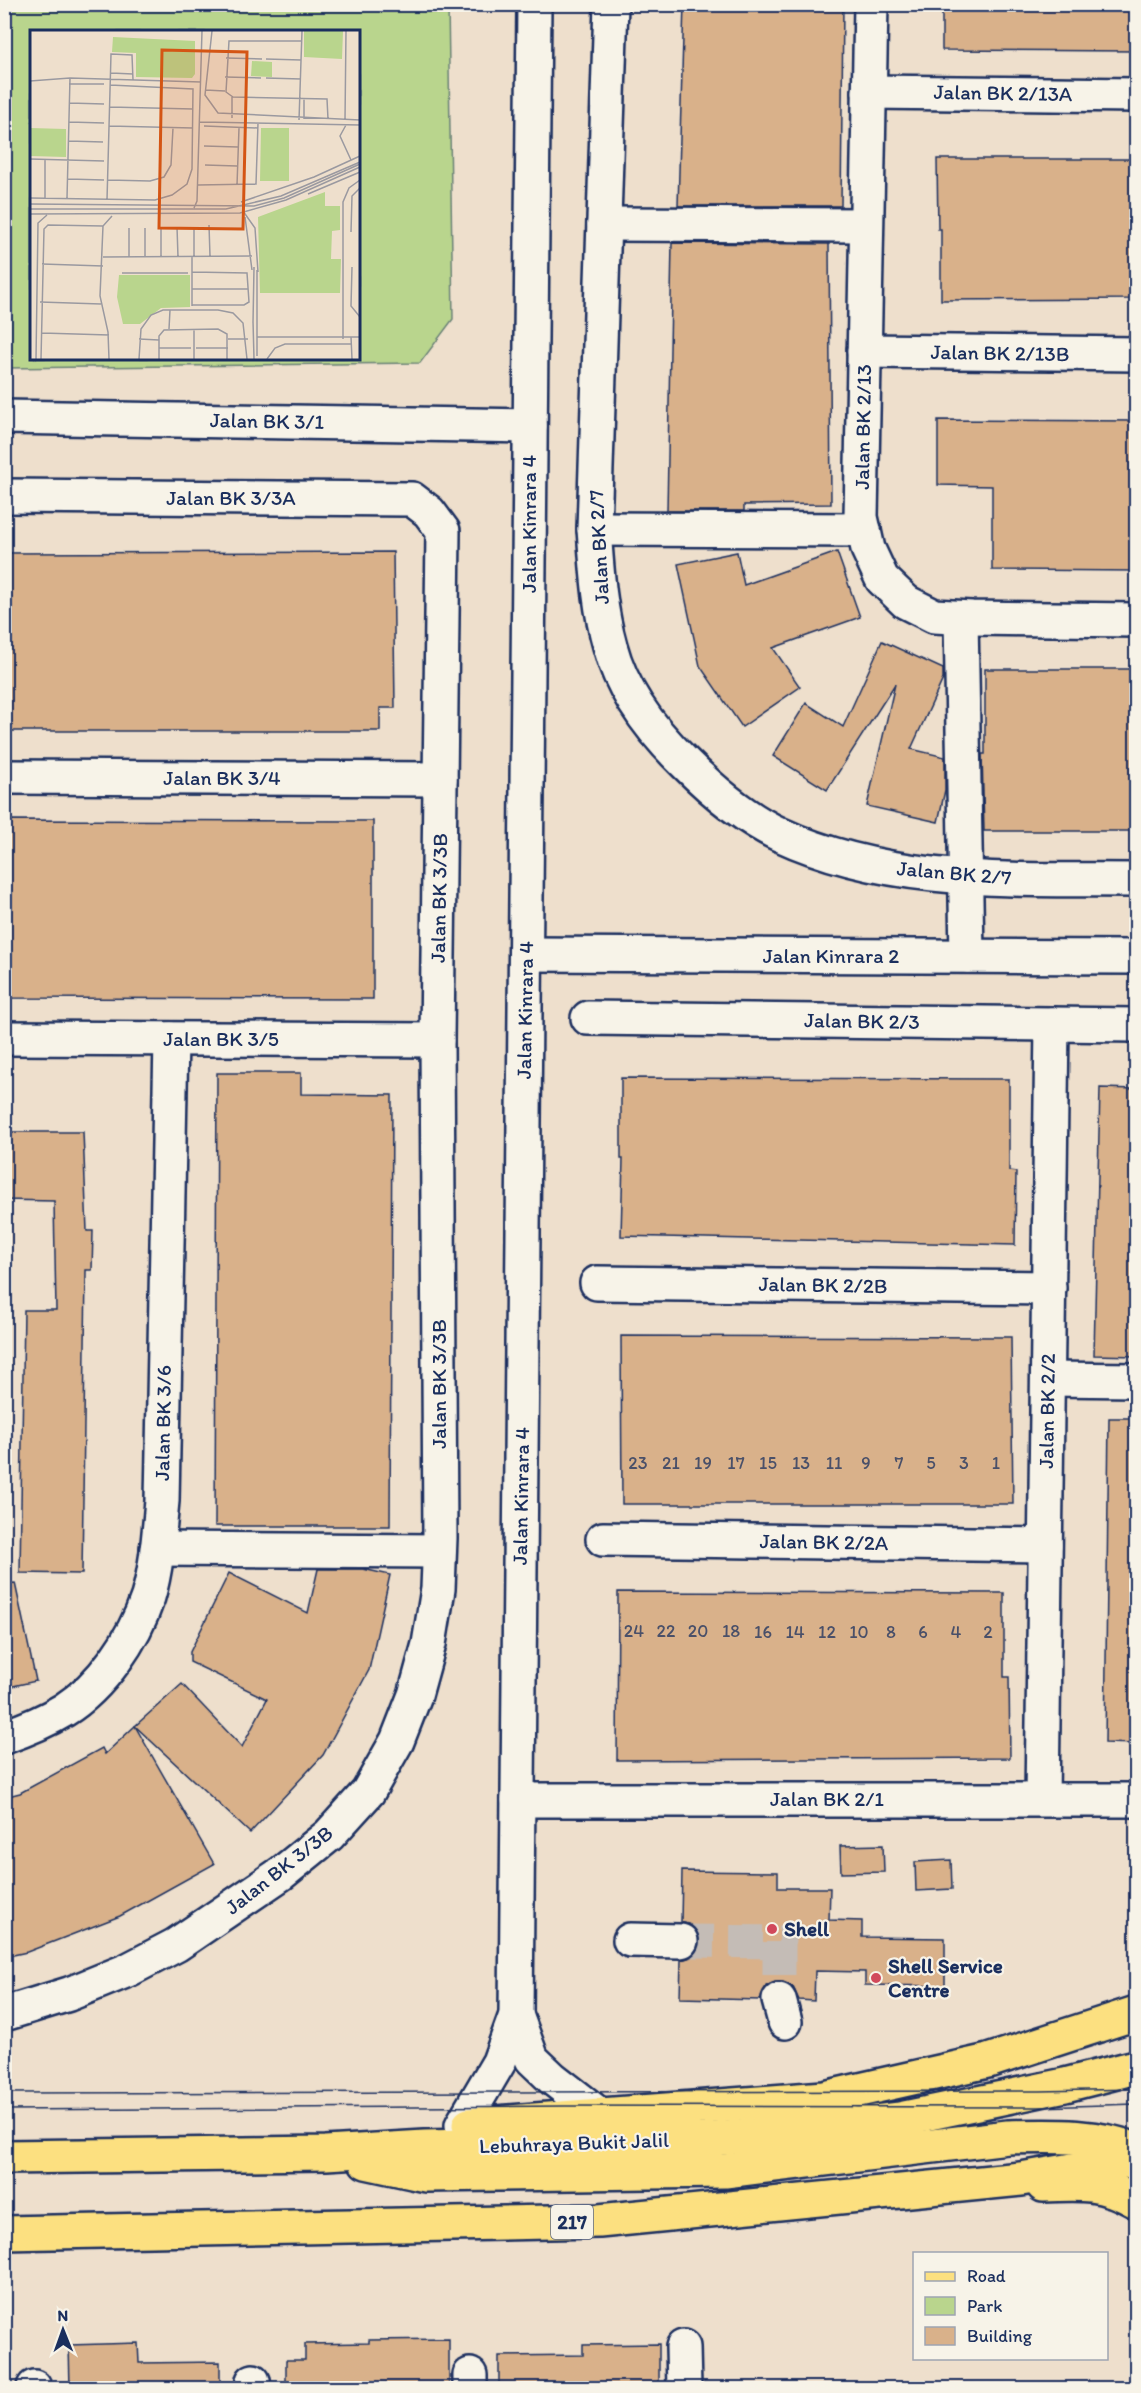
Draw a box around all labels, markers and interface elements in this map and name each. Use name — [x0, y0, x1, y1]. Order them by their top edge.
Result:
inset map — [30, 30, 360, 360]
street label: Jalan BK 2/13A — [933, 79, 1073, 106]
street label: Jalan BK 2/13B — [930, 339, 1070, 366]
street label: Jalan BK 2/13 — [849, 364, 876, 490]
street label: Jalan BK 3/1 — [210, 407, 325, 434]
street label: Jalan Kinrara 4 — [516, 455, 541, 593]
street label: Jalan BK 3/3A — [166, 485, 296, 510]
street label: Jalan BK 2/7 — [583, 489, 614, 605]
street label: Jalan BK 3/4 — [163, 765, 281, 790]
street label: Jalan BK 3/3B — [425, 833, 452, 963]
street label: Jalan BK 2/7 — [896, 855, 1012, 890]
street label: Jalan Kinrara 4 — [511, 940, 538, 1079]
street label: Jalan Kinrara 2 — [763, 943, 899, 968]
street label: Jalan BK 2/3 — [804, 1007, 920, 1034]
street label: Jalan BK 3/5 — [163, 1026, 279, 1051]
street label: Jalan BK 2/2B — [758, 1271, 888, 1298]
street label: Jalan BK 3/3B — [426, 1319, 451, 1449]
street label: Jalan BK 2/2 — [1033, 1353, 1060, 1469]
street label: Jalan BK 3/6 — [149, 1365, 176, 1481]
street label: Jalan Kinrara 4 — [507, 1426, 534, 1565]
house number: 23 — [628, 1452, 648, 1474]
house number: 21 — [662, 1452, 680, 1474]
house number: 19 — [694, 1452, 712, 1474]
house number: 17 — [727, 1452, 745, 1474]
house number: 15 — [759, 1452, 777, 1474]
house number: 13 — [792, 1452, 810, 1474]
house number: 11 — [826, 1452, 842, 1474]
house number: 9 — [861, 1452, 871, 1474]
house number: 7 — [895, 1452, 904, 1474]
house number: 5 — [926, 1452, 936, 1474]
house number: 3 — [959, 1452, 969, 1474]
house number: 1 — [992, 1452, 1000, 1474]
street label: Jalan BK 2/2A — [759, 1528, 889, 1555]
house number: 24 — [624, 1620, 644, 1642]
house number: 22 — [657, 1620, 676, 1642]
house number: 20 — [688, 1620, 708, 1642]
house number: 18 — [722, 1620, 740, 1642]
house number: 16 — [754, 1621, 772, 1643]
house number: 14 — [785, 1621, 805, 1643]
house number: 12 — [818, 1621, 836, 1643]
house number: 10 — [849, 1621, 869, 1643]
house number: 8 — [886, 1621, 896, 1643]
house number: 6 — [918, 1621, 928, 1643]
house number: 4 — [951, 1621, 962, 1643]
house number: 2 — [983, 1621, 993, 1643]
street label: Jalan BK 2/1 — [770, 1786, 884, 1811]
street label: Jalan BK 3/3B — [220, 1820, 337, 1919]
place label: Shell — [784, 1916, 830, 1941]
marker: Shell — [765, 1922, 779, 1936]
place label: Shell Service Centre — [888, 1953, 1003, 2002]
marker: Shell Service Centre — [869, 1971, 883, 1985]
street label: Lebuhraya Bukit Jalil — [479, 2127, 669, 2158]
road number: 217 — [551, 2205, 593, 2239]
legend — [913, 2252, 1108, 2360]
text: Road — [967, 2265, 1006, 2287]
text: Park — [967, 2295, 1002, 2317]
north arrow — [33, 2300, 93, 2360]
text: N — [57, 2306, 68, 2325]
text: Building — [967, 2325, 1033, 2347]

